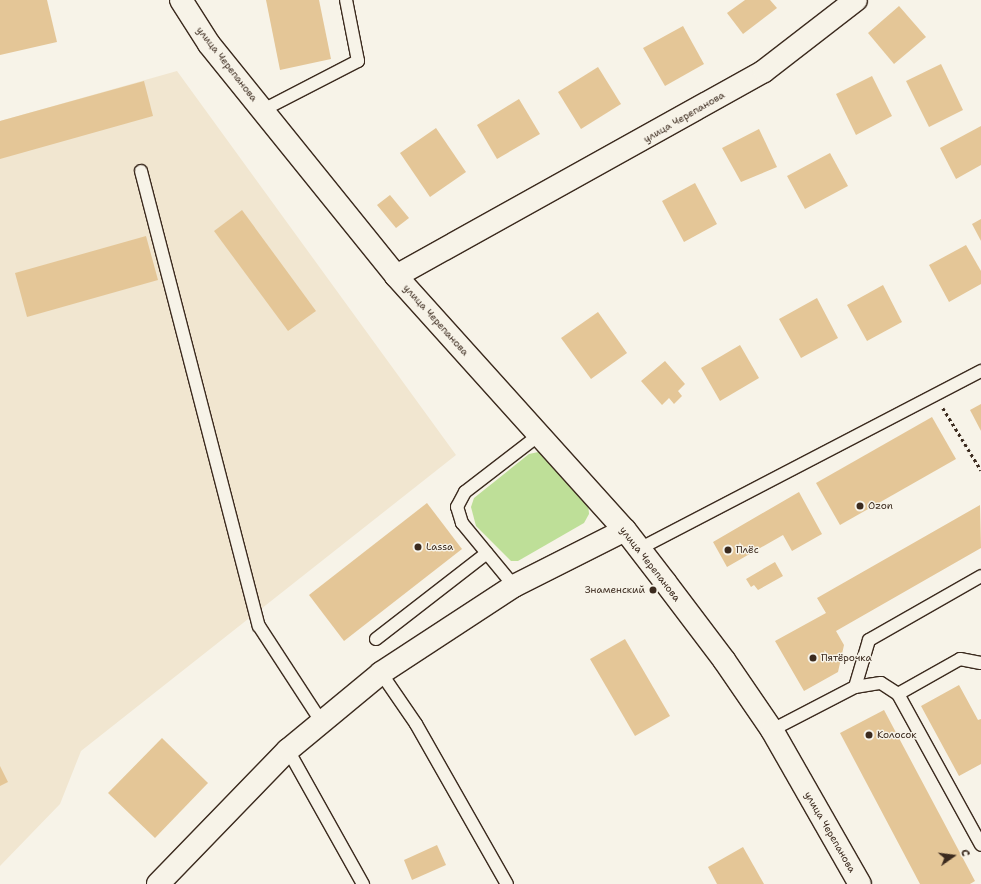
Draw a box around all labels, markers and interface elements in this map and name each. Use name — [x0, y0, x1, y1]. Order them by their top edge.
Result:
street label: улица Черепанова — [194, 24, 260, 104]
street label: улица Черепанова — [641, 89, 727, 145]
street label: улица Черепанова — [401, 282, 471, 358]
place label: Ozon — [868, 500, 893, 512]
marker: Ozon — [855, 501, 865, 511]
street label: улица Черепанова — [617, 524, 683, 604]
place label: Lassa — [426, 541, 453, 553]
marker: Lassa — [413, 542, 423, 552]
place label: Плёс — [736, 544, 759, 556]
marker: Плёс — [723, 545, 733, 555]
place label: Знаменский — [585, 584, 645, 596]
marker: Знаменский — [648, 585, 658, 595]
place label: Пятёрочка — [821, 652, 872, 664]
marker: Пятёрочка — [808, 653, 818, 663]
place label: Колосок — [877, 729, 917, 741]
marker: Колосок — [864, 730, 874, 740]
street label: улица Черепанова — [802, 789, 858, 875]
north arrow — [933, 836, 973, 876]
text: С — [957, 848, 973, 858]

